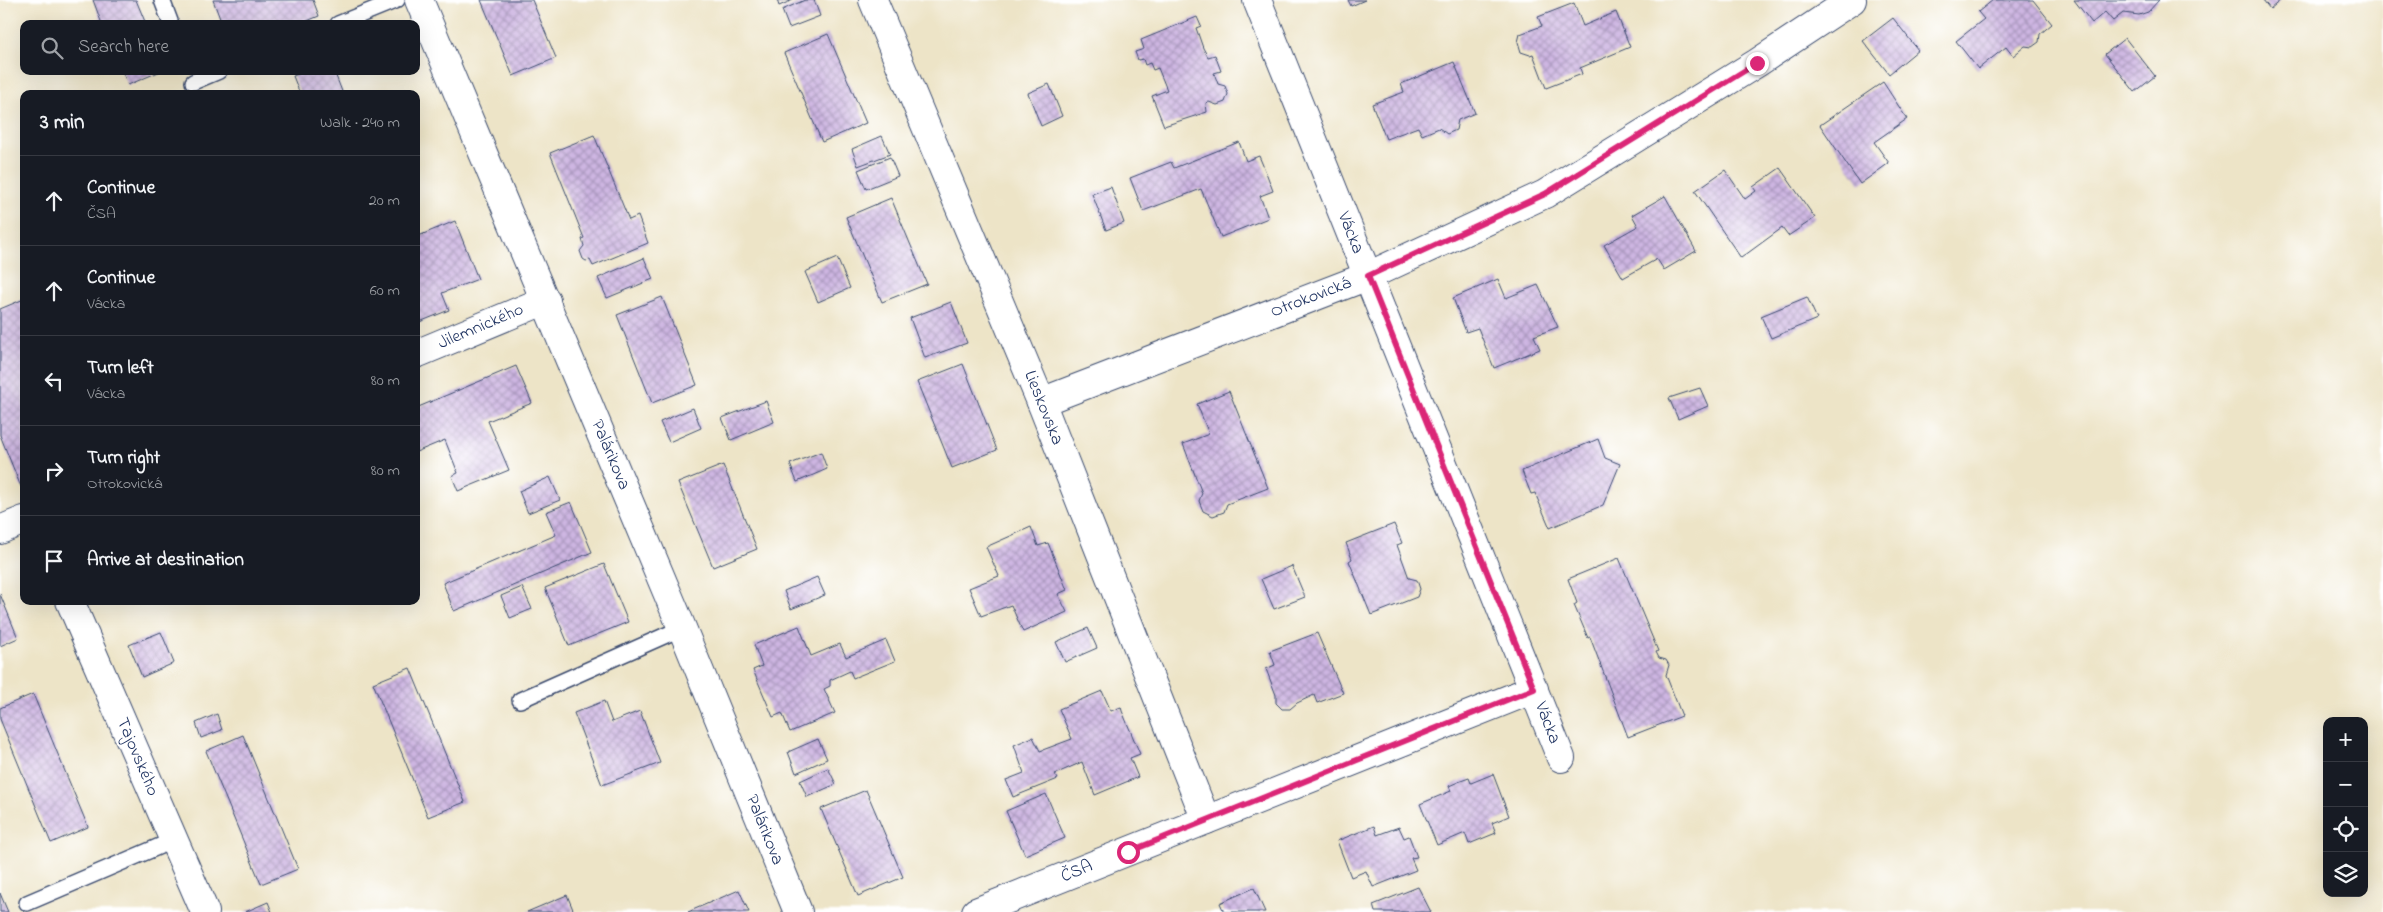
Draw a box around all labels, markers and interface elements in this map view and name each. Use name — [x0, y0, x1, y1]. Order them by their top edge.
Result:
search box — [20, 20, 420, 75]
icon: search — [38, 34, 66, 62]
text: Search here — [78, 34, 169, 61]
route end — [1746, 52, 1769, 75]
text: 3 min — [40, 108, 84, 138]
text: Walk · 240 m — [320, 111, 400, 135]
text: Continue — [87, 175, 155, 202]
icon: ahead — [40, 187, 68, 215]
text: 20 m — [369, 189, 400, 213]
text: ČSA — [87, 202, 116, 226]
street label: Vácka — [1329, 207, 1370, 258]
text: Continue — [87, 265, 155, 292]
street label: Otrokovická — [1267, 271, 1355, 325]
icon: ahead — [40, 277, 68, 305]
text: 60 m — [370, 279, 400, 303]
text: Vácka — [87, 292, 125, 316]
street label: Jilemnického — [434, 297, 528, 357]
text: Turn left — [87, 355, 154, 382]
icon: left — [40, 367, 68, 395]
street label: Lieskovska — [1016, 367, 1070, 449]
text: 80 m — [371, 369, 400, 393]
text: Vácka — [87, 382, 125, 406]
street label: Palárikova — [584, 416, 636, 494]
text: Turn right — [87, 445, 160, 472]
icon: right — [40, 457, 68, 485]
text: 80 m — [371, 459, 400, 483]
text: Otrokovická — [87, 472, 162, 496]
icon: arrive — [40, 547, 68, 575]
text: Arrive at destination — [87, 547, 244, 574]
street label: Vácka — [1527, 697, 1567, 748]
street label: Tajovského — [109, 714, 165, 800]
map controls — [2323, 717, 2368, 897]
button: + — [2323, 717, 2368, 762]
button: − — [2323, 762, 2368, 807]
street label: Palárikova — [738, 791, 790, 869]
button: locate — [2323, 807, 2368, 852]
route start — [1117, 841, 1140, 864]
button: layers — [2323, 852, 2368, 897]
street label: ČSA — [1057, 854, 1097, 890]

